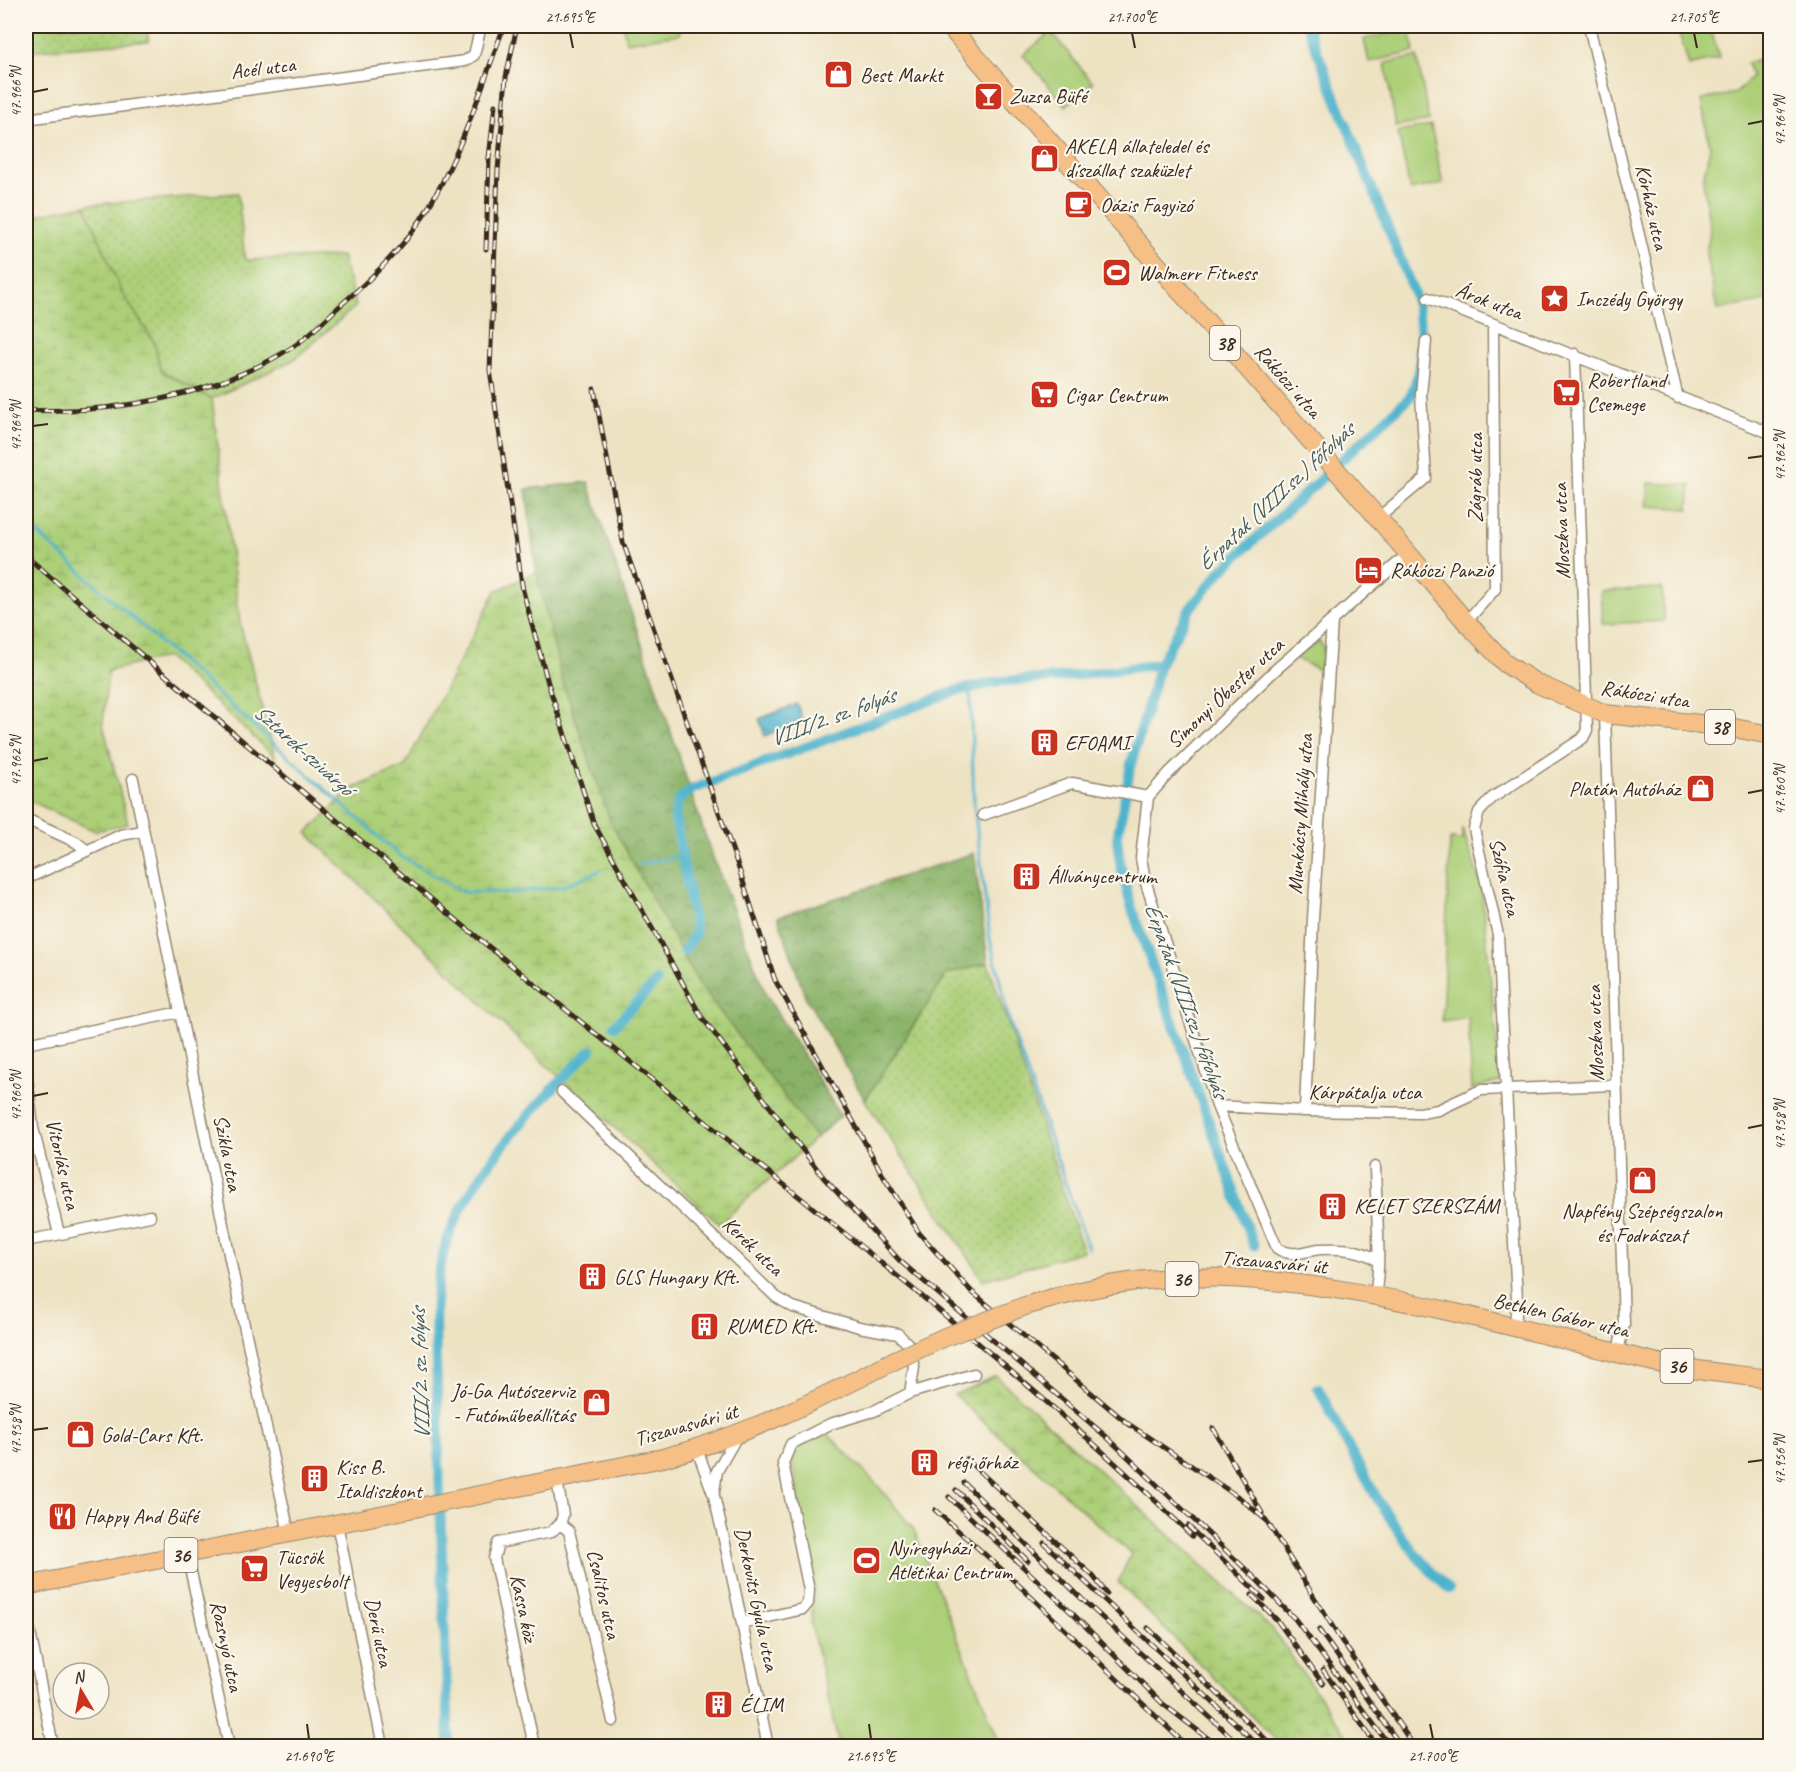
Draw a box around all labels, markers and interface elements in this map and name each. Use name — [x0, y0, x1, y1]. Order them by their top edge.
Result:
text: 21.695°E — [546, 8, 597, 27]
text: 21.700°E — [1108, 8, 1159, 27]
text: 21.705°E — [1670, 8, 1721, 27]
street label: Acél utca — [229, 51, 298, 85]
shop icon: Best Markt — [823, 59, 855, 91]
place label: Best Markt — [860, 62, 945, 88]
text: 47.966°N — [7, 64, 26, 117]
bar icon: Zuzsa Büfé — [972, 80, 1004, 112]
place label: Zuzsa Büfé — [1009, 83, 1090, 109]
text: 47.964°N — [1771, 93, 1790, 146]
place label: AKELA állateledel és díszállat szaküzlet — [1065, 133, 1210, 183]
shop icon: AKELA állateledel és díszállat szaküzlet — [1028, 142, 1060, 174]
street label: Kórház utca — [1630, 162, 1675, 254]
cafe icon: Oázis Fagyizó — [1063, 189, 1095, 221]
place label: Oázis Fagyizó — [1100, 192, 1195, 218]
sports icon: Walmerr Fitness — [1101, 257, 1133, 289]
place label: Walmerr Fitness — [1138, 260, 1259, 286]
street label: Árok utca — [1452, 276, 1528, 326]
place icon: Inczédy György — [1539, 283, 1571, 315]
place label: Inczédy György — [1576, 286, 1684, 312]
road number: 38 — [1210, 326, 1240, 360]
street label: Rákóczi utca — [1249, 339, 1329, 425]
place label: Robertland Csemege — [1587, 367, 1669, 417]
supermarket icon: Robertland Csemege — [1550, 376, 1582, 408]
supermarket icon: Cigar Centrum — [1028, 379, 1060, 411]
place label: Cigar Centrum — [1065, 382, 1169, 408]
text: 47.964°N — [7, 398, 26, 451]
water label: Érpatak (VIII.sz.) főfolyás — [1191, 414, 1363, 577]
text: 47.962°N — [1771, 428, 1790, 481]
street label: Zágráb utca — [1462, 432, 1488, 523]
street label: Moszkva utca — [1546, 481, 1576, 580]
hotel icon: Rákóczi Panzió — [1353, 554, 1385, 586]
place label: Rákóczi Panzió — [1390, 557, 1496, 583]
street label: Simonyi Óbester utca — [1161, 631, 1290, 754]
street label: Rákóczi utca — [1599, 674, 1694, 714]
water label: VIII/2. sz. folyás — [766, 680, 903, 753]
water label: Sztarek-szivárgó — [248, 698, 363, 806]
road number: 38 — [1705, 710, 1735, 744]
building icon: EFOAMI — [1028, 727, 1060, 759]
place label: EFOAMI — [1065, 730, 1134, 756]
street label: Munkácsy Mihály utca — [1281, 732, 1319, 895]
text: 47.962°N — [7, 733, 26, 786]
text: 47.960°N — [1771, 762, 1790, 815]
shop icon: Platán Autóház — [1685, 773, 1717, 805]
place label: Platán Autóház — [1569, 776, 1682, 802]
street label: Szófia utca — [1483, 835, 1527, 921]
building icon: Állványcentrum — [1011, 860, 1043, 892]
place label: Állványcentrum — [1048, 863, 1159, 889]
water label: Érpatak (VIII.sz.) főfolyás — [1138, 899, 1236, 1106]
street label: Moszkva utca — [1580, 983, 1610, 1082]
text: 47.960°N — [7, 1068, 26, 1121]
street label: Kárpátalja utca — [1308, 1079, 1423, 1105]
text: 47.958°N — [1771, 1097, 1790, 1150]
street label: Szikla utca — [208, 1113, 248, 1195]
street label: Vitorlás utca — [40, 1116, 86, 1213]
shop icon: Napfény Szépségszalon és Fodrászat — [1626, 1164, 1658, 1196]
building icon: KELET SZERSZÁM — [1317, 1190, 1349, 1222]
place label: KELET SZERSZÁM — [1354, 1193, 1501, 1219]
place label: Napfény Szépségszalon és Fodrászat — [1562, 1198, 1723, 1248]
street label: Kerék utca — [717, 1211, 790, 1282]
street label: Tiszavasvári út — [1220, 1244, 1330, 1280]
building icon: GLS Hungary Kft. — [577, 1261, 609, 1293]
road number: 36 — [1166, 1262, 1198, 1296]
place label: GLS Hungary Kft. — [614, 1264, 740, 1290]
street label: Bethlen Gábor utca — [1491, 1287, 1634, 1344]
water label: VIII/2. sz. folyás — [404, 1303, 436, 1440]
building icon: RUMED Kft. — [689, 1310, 721, 1342]
place label: RUMED Kft. — [726, 1313, 818, 1339]
road number: 36 — [1660, 1349, 1694, 1383]
place label: Jó-Ga Autószerviz - Futóműbeállítás — [450, 1378, 577, 1428]
shop icon: Jó-Ga Autószerviz - Futóműbeállítás — [580, 1387, 612, 1419]
street label: Tiszavasvári út — [631, 1397, 742, 1452]
text: 47.958°N — [7, 1402, 26, 1455]
shop icon: Gold-Cars Kft. — [64, 1419, 96, 1451]
place label: Gold-Cars Kft. — [101, 1422, 204, 1448]
text: 47.956°N — [1771, 1432, 1790, 1485]
building icon: régi őrház — [909, 1446, 941, 1478]
place label: régi őrház — [946, 1449, 1020, 1475]
place label: Kiss B. Italdiszkont — [336, 1454, 424, 1504]
building icon: Kiss B. Italdiszkont — [299, 1463, 331, 1495]
restaurant icon: Happy And Büfé — [47, 1500, 79, 1532]
place label: Happy And Büfé — [84, 1503, 201, 1529]
street label: Derkovits Gyula utca — [729, 1525, 785, 1675]
place label: Nyíregyházi Atlétikai Centrum — [888, 1535, 1013, 1585]
road number: 36 — [164, 1538, 198, 1572]
place label: Tücsök Vegyesbolt — [276, 1544, 351, 1594]
sports icon: Nyíregyházi Atlétikai Centrum — [851, 1544, 883, 1576]
street label: Csalitos utca — [581, 1547, 627, 1643]
supermarket icon: Tücsök Vegyesbolt — [239, 1553, 271, 1585]
street label: Kassa köz — [504, 1572, 544, 1646]
street label: Derű utca — [359, 1595, 399, 1671]
street label: Rozsnyó utca — [205, 1598, 250, 1695]
north arrow — [51, 1661, 111, 1721]
text: N — [72, 1666, 88, 1688]
building icon: ÉLIM — [703, 1689, 735, 1721]
place label: ÉLIM — [740, 1692, 785, 1718]
text: 21.690°E — [285, 1747, 336, 1766]
text: 21.695°E — [847, 1747, 898, 1766]
text: 21.700°E — [1409, 1747, 1460, 1766]

